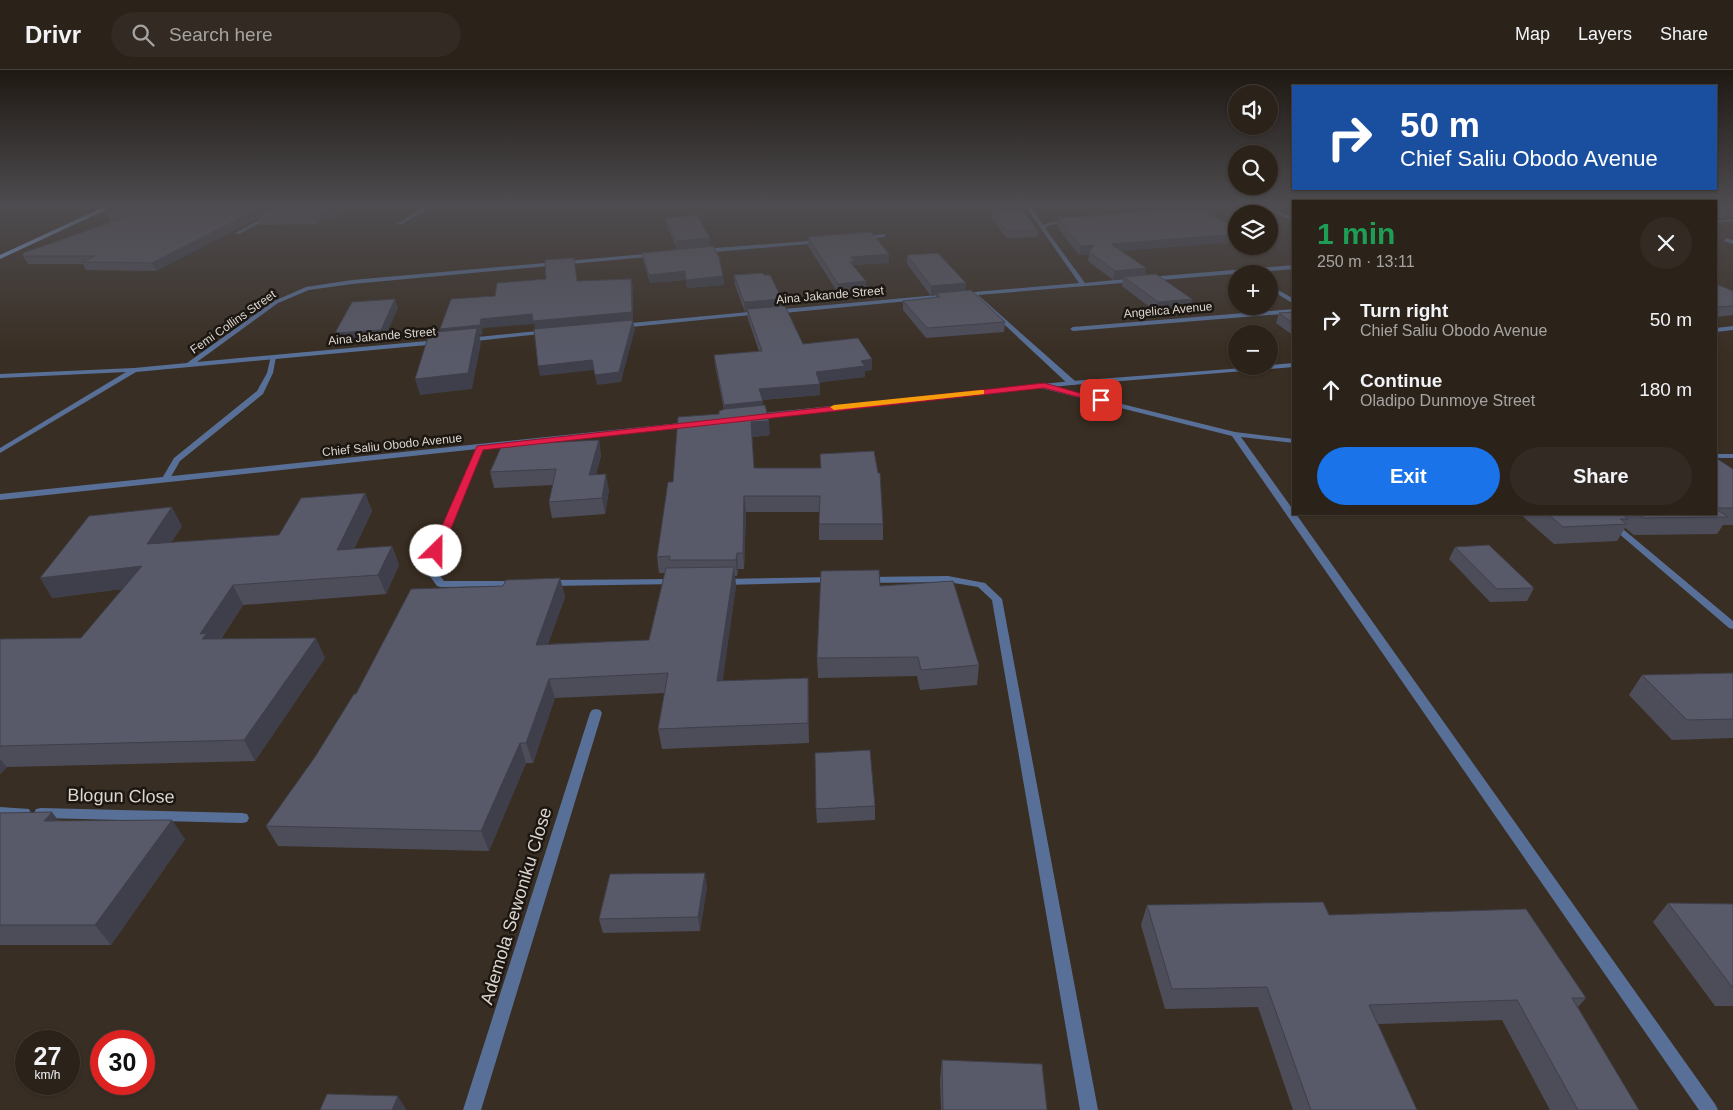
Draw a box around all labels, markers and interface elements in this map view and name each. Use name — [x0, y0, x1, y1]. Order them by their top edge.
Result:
search box — [111, 12, 461, 57]
text: Drivr — [25, 21, 81, 48]
icon: search — [129, 21, 157, 49]
text: Search here — [169, 24, 273, 45]
text: Map — [1515, 24, 1550, 44]
text: Layers — [1578, 24, 1632, 44]
text: Share — [1660, 24, 1708, 44]
map controls — [1228, 85, 1278, 375]
button: sound — [1228, 85, 1278, 135]
icon: right — [1317, 105, 1382, 170]
text: 50 m — [1400, 105, 1480, 144]
button: search — [1228, 145, 1278, 195]
text: Chief Saliu Obodo Avenue — [1400, 146, 1658, 171]
button: layers — [1228, 205, 1278, 255]
text: 1 min — [1317, 217, 1395, 250]
button: close — [1640, 217, 1692, 269]
text: 250 m · 13:11 — [1317, 253, 1415, 270]
button: + — [1228, 265, 1278, 315]
street label: Aina Jakande Street — [776, 283, 885, 307]
street label: Femi Collins Street — [187, 287, 279, 357]
street label: Angelica Avenue — [1123, 299, 1213, 321]
text: Turn right — [1360, 300, 1448, 321]
icon: right — [1317, 306, 1345, 334]
text: 50 m — [1650, 309, 1692, 330]
text: Chief Saliu Obodo Avenue — [1360, 322, 1547, 339]
street label: Aina Jakande Street — [328, 324, 437, 348]
button: − — [1228, 325, 1278, 375]
text: Continue — [1360, 370, 1442, 391]
icon: ahead — [1317, 376, 1345, 404]
pin — [1080, 379, 1122, 421]
text: 180 m — [1639, 379, 1692, 400]
icon: arrive — [1087, 386, 1115, 414]
text: Oladipo Dunmoye Street — [1360, 392, 1535, 409]
street label: Chief Saliu Obodo Avenue — [321, 431, 463, 459]
button: Exit — [1317, 447, 1500, 505]
button: Share — [1510, 447, 1692, 505]
position arrow — [409, 524, 461, 576]
street label: Blogun Close — [67, 785, 175, 807]
street label: Ademola Sewoniku Close — [476, 805, 556, 1007]
speed limit sign: 30 — [90, 1030, 155, 1095]
text: 27 — [34, 1042, 61, 1070]
text: km/h — [34, 1068, 61, 1082]

